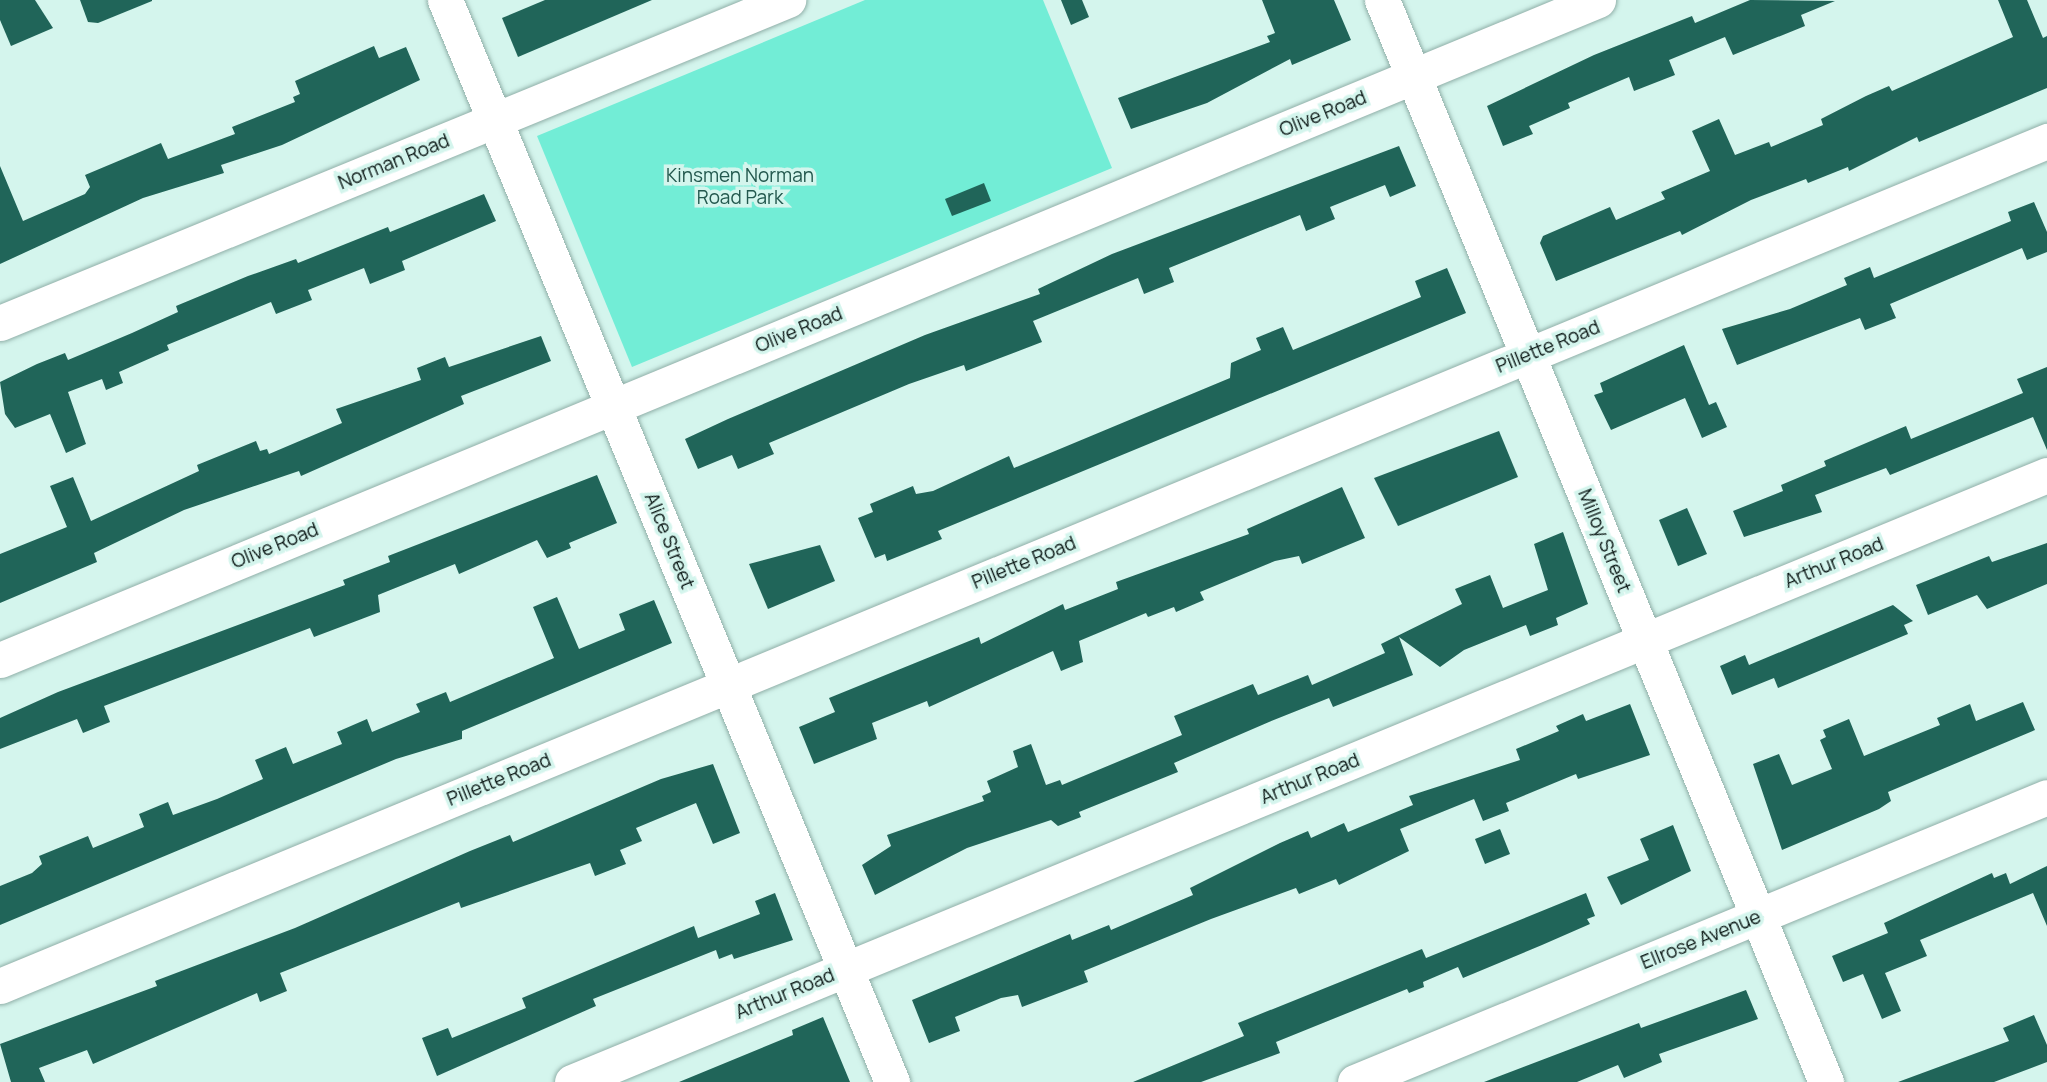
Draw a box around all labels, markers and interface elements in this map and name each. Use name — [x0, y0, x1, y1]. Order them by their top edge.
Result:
street label: Olive Road — [1276, 86, 1370, 142]
street label: Norman Road — [335, 129, 453, 195]
park label: Kinsmen Norman Road Park — [666, 165, 814, 209]
street label: Olive Road — [752, 302, 846, 358]
street label: Pillette Road — [1493, 316, 1603, 378]
street label: Milloy Street — [1573, 486, 1635, 596]
street label: Alice Street — [639, 490, 699, 592]
street label: Olive Road — [228, 518, 322, 574]
street label: Pillette Road — [969, 532, 1079, 594]
street label: Arthur Road — [1781, 533, 1887, 593]
street label: Pillette Road — [444, 749, 554, 811]
street label: Arthur Road — [1257, 749, 1363, 809]
street label: Ellrose Avenue — [1638, 906, 1764, 974]
street label: Arthur Road — [732, 964, 838, 1024]

